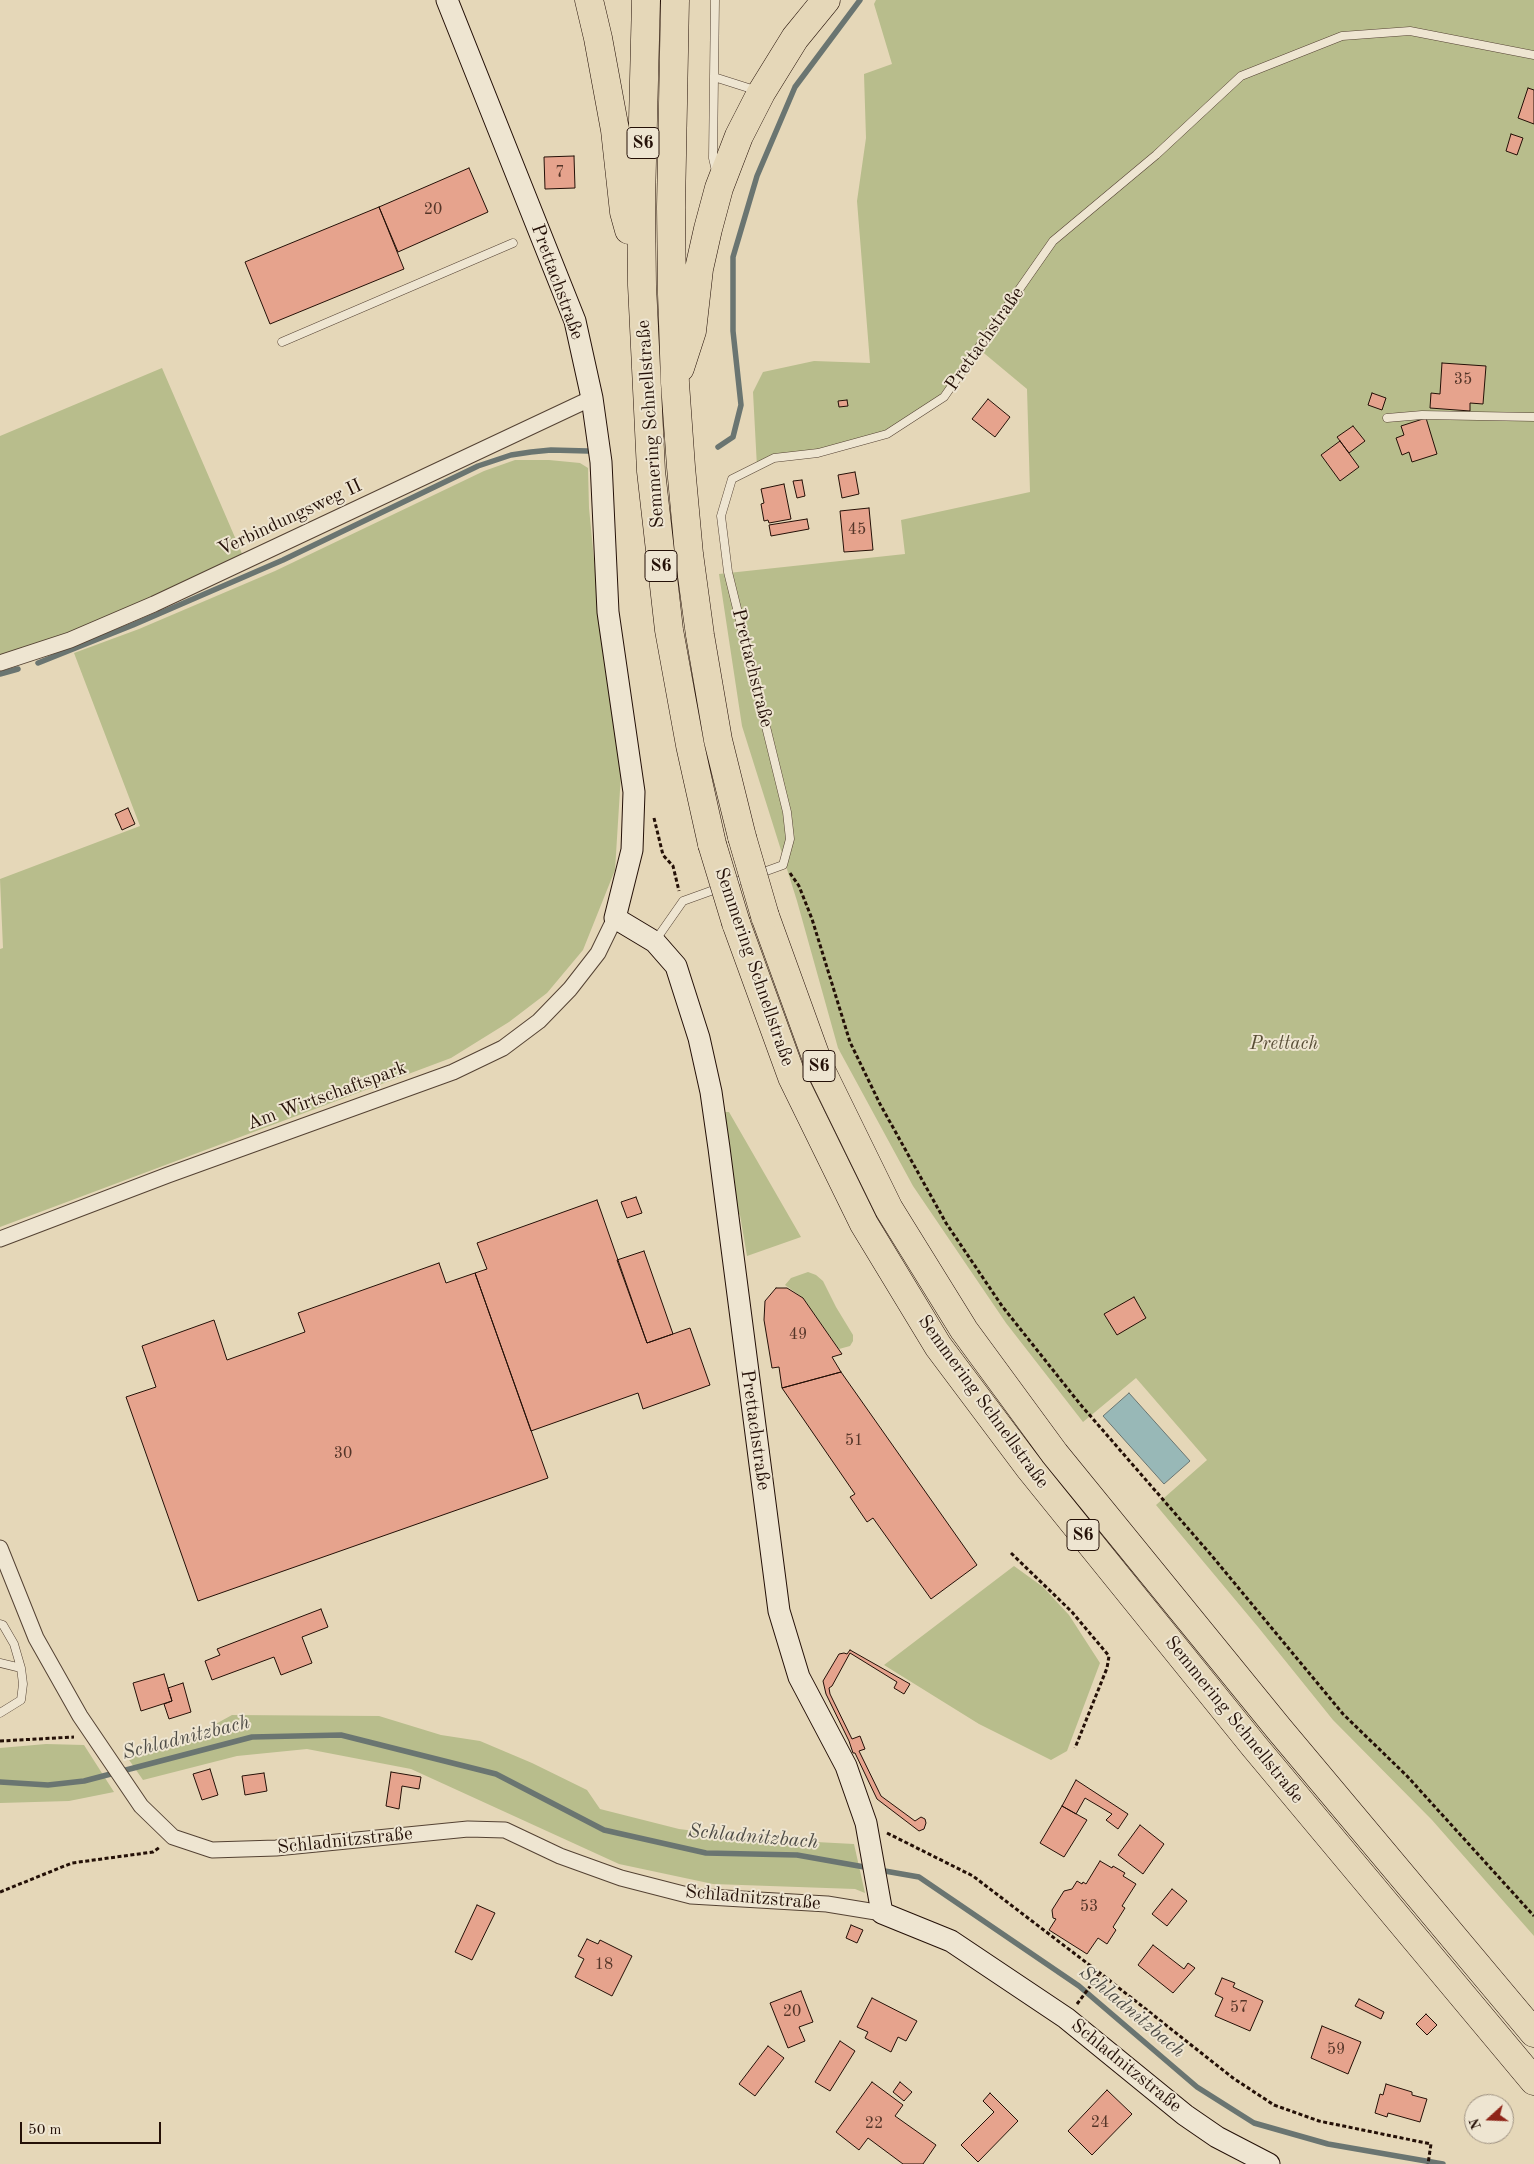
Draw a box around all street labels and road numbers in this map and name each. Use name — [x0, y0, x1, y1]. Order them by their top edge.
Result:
road number: S6 — [627, 128, 659, 158]
street label: Prettachstraße — [525, 221, 589, 343]
street label: Prettachstraße — [941, 283, 1029, 395]
street label: Semmering Schnellstraße — [632, 319, 670, 529]
street label: Verbindungsweg II — [214, 475, 366, 561]
road number: S6 — [645, 550, 677, 582]
street label: Prettachstraße — [726, 606, 778, 730]
street label: Semmering Schnellstraße — [709, 865, 799, 1069]
road number: S6 — [803, 1050, 835, 1082]
street label: Am Wirtschaftspark — [244, 1057, 410, 1135]
street label: Semmering Schnellstraße — [912, 1311, 1054, 1493]
street label: Prettachstraße — [735, 1368, 775, 1492]
road number: S6 — [1067, 1520, 1099, 1550]
street label: Semmering Schnellstraße — [1159, 1632, 1309, 1808]
street label: Schladnitzstraße — [276, 1823, 414, 1859]
street label: Schladnitzstraße — [684, 1881, 822, 1915]
street label: Schladnitzstraße — [1066, 2014, 1186, 2118]

